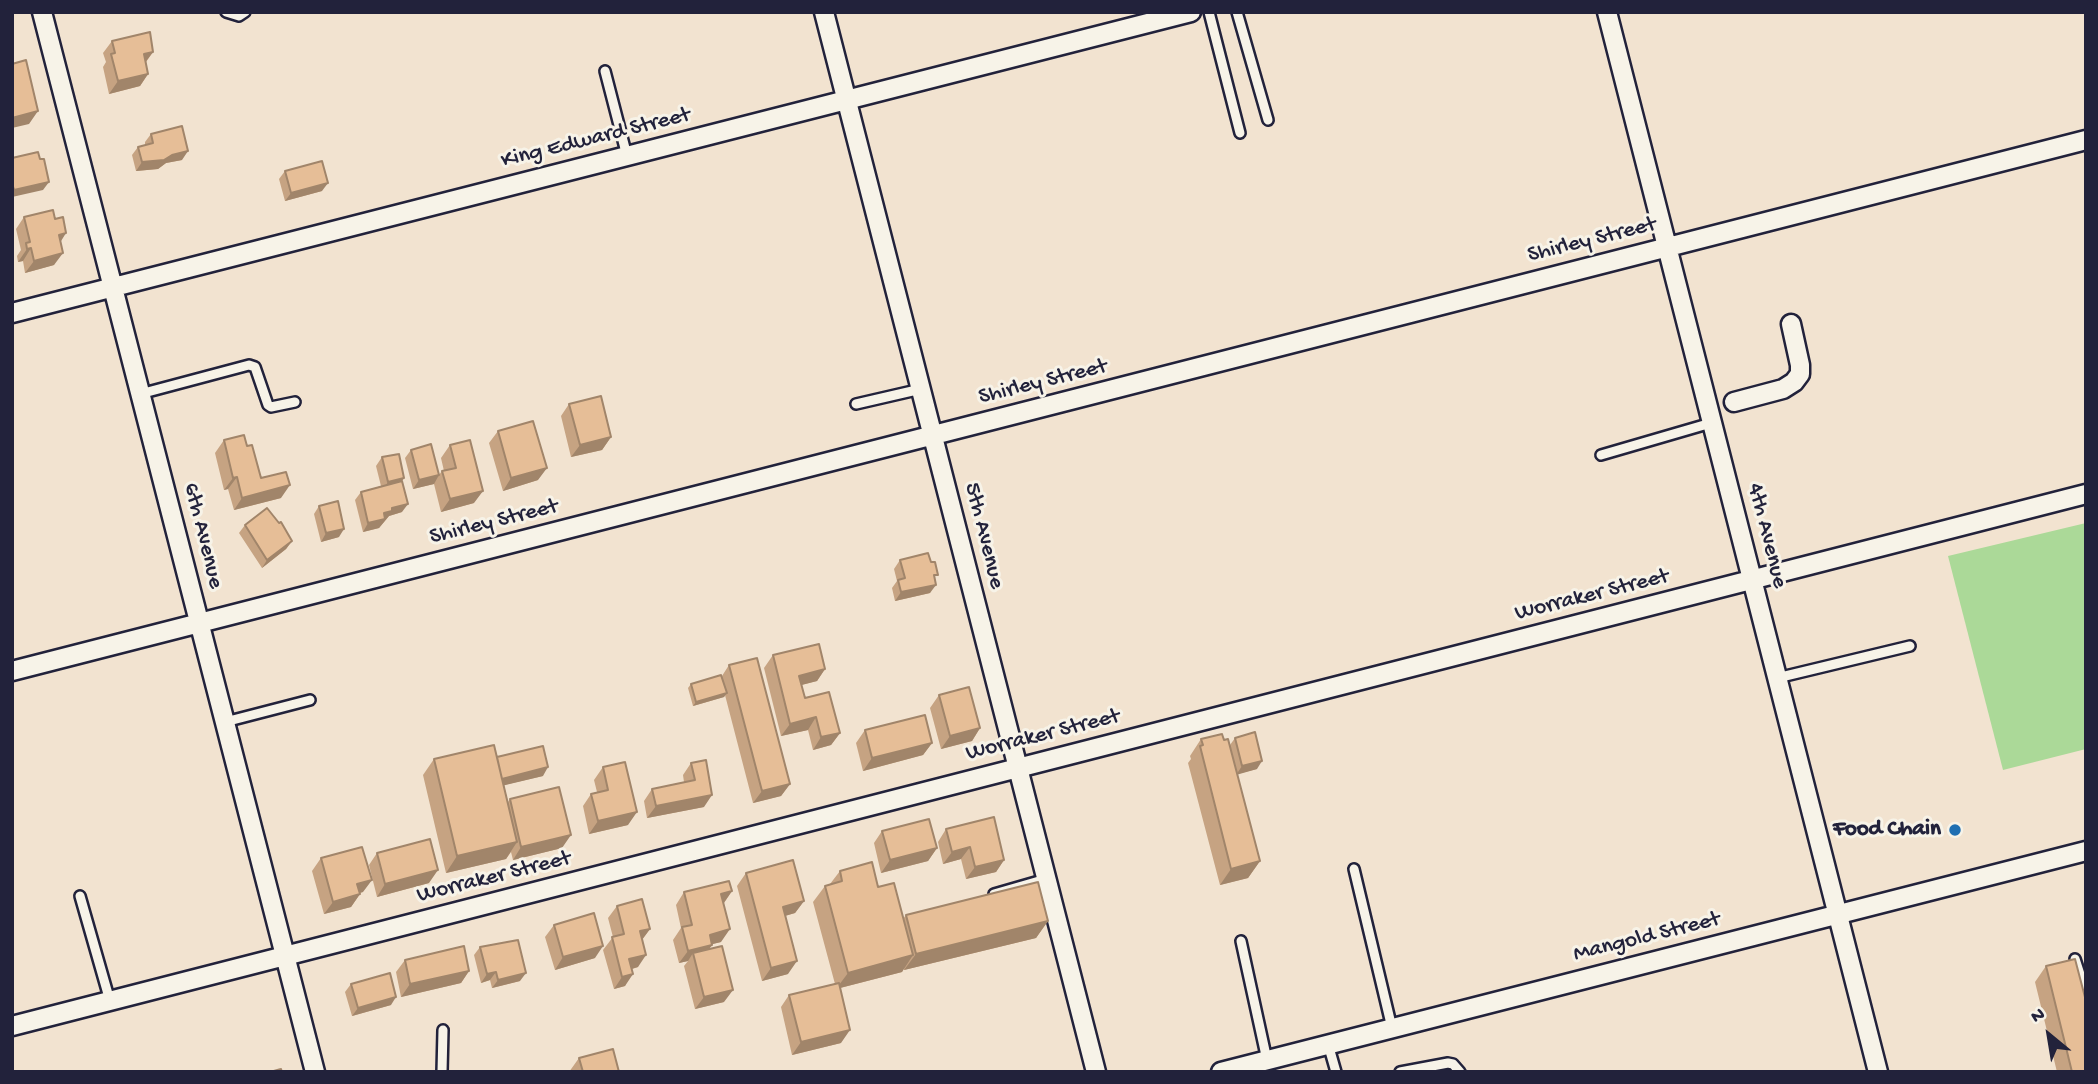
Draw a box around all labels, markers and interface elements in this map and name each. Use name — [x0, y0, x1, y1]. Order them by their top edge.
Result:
street label: King Edward Street — [499, 102, 693, 176]
street label: Shirley Street — [1525, 212, 1659, 270]
street label: Shirley Street — [976, 354, 1110, 412]
street label: 6th Avenue — [176, 480, 228, 592]
street label: 5th Avenue — [956, 480, 1010, 592]
street label: 4th Avenue — [1740, 481, 1792, 591]
street label: Shirley Street — [427, 494, 561, 552]
street label: Worraker Street — [1512, 564, 1672, 628]
street label: Worraker Street — [963, 704, 1123, 768]
place label: Food Chain — [1833, 816, 1941, 844]
marker: Food Chain — [1947, 822, 1963, 838]
street label: Worraker Street — [414, 846, 574, 910]
street label: Mangold Street — [1571, 906, 1723, 970]
north arrow — [2014, 1000, 2084, 1070]
text: N — [2027, 1003, 2049, 1029]

